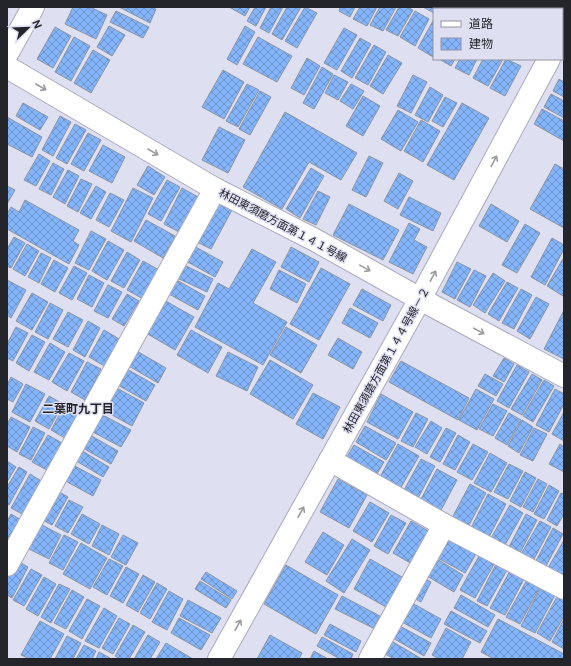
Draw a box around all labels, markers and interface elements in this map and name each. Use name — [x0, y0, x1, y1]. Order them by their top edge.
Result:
north arrow — [8, 8, 48, 48]
legend — [433, 8, 563, 60]
text: 道路 — [469, 16, 493, 32]
text: N — [29, 18, 45, 31]
text: 建物 — [469, 36, 493, 52]
one-way arrow — [35, 83, 47, 91]
one-way arrow — [147, 149, 159, 157]
one-way arrow — [491, 155, 499, 167]
street label: 林田東須磨方面第１４１号線 — [217, 185, 349, 265]
one-way arrow — [359, 265, 371, 273]
one-way arrow — [430, 270, 437, 282]
street label: 林田東須磨方面第１４４号線－２ — [340, 284, 432, 436]
one-way arrow — [473, 327, 485, 335]
district label: 二葉町九丁目 — [42, 401, 114, 417]
one-way arrow — [298, 506, 306, 518]
one-way arrow — [234, 619, 242, 631]

